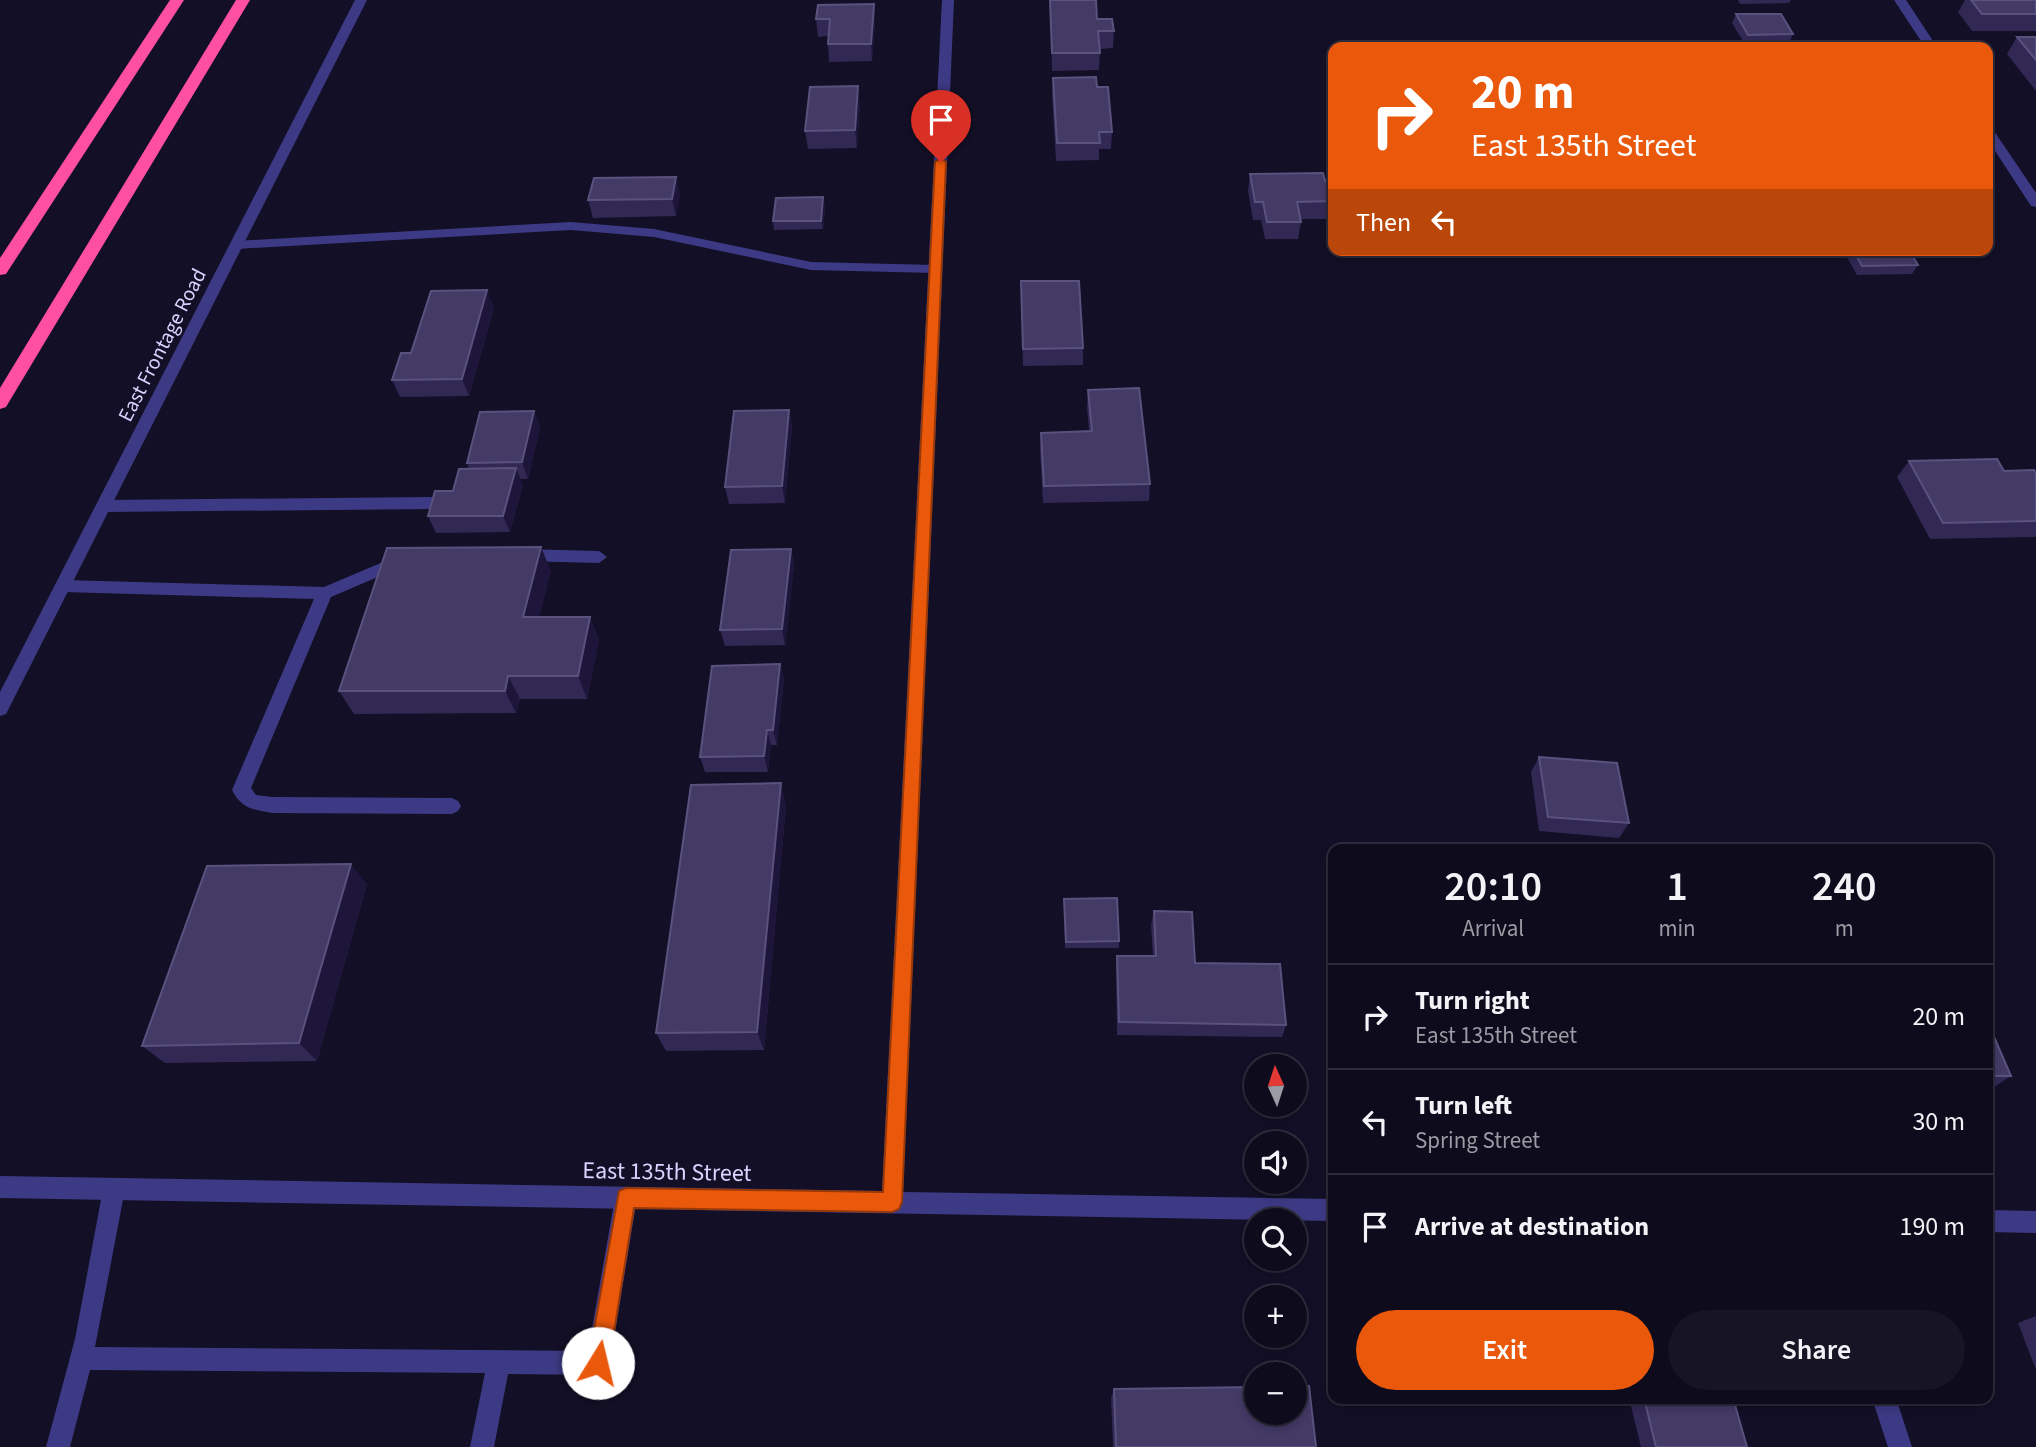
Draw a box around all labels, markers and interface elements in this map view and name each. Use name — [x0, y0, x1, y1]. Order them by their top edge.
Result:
text: 20 m — [1471, 58, 1575, 128]
icon: right — [1356, 70, 1447, 161]
pin — [911, 90, 971, 162]
icon: arrive — [922, 101, 960, 139]
text: East 135th Street — [1471, 123, 1696, 169]
icon: left — [1425, 203, 1463, 241]
text: Then — [1356, 204, 1411, 241]
street label: East Frontage Road — [110, 263, 214, 427]
text: 20:10 — [1444, 857, 1542, 917]
text: 1 — [1666, 857, 1688, 917]
text: 240 — [1812, 857, 1877, 917]
text: Arrival — [1462, 912, 1524, 945]
text: min — [1658, 912, 1696, 945]
text: m — [1835, 912, 1854, 945]
text: Turn right — [1415, 982, 1530, 1019]
icon: right — [1356, 998, 1394, 1036]
text: 20 m — [1912, 998, 1965, 1035]
text: East 135th Street — [1415, 1019, 1577, 1052]
north arrow — [1244, 1054, 1307, 1116]
map controls — [1244, 1054, 1307, 1425]
text: Turn left — [1415, 1087, 1512, 1124]
icon: left — [1356, 1103, 1394, 1141]
text: 30 m — [1912, 1103, 1965, 1140]
text: Spring Street — [1415, 1124, 1540, 1157]
button: sound — [1244, 1131, 1307, 1194]
street label: East 135th Street — [582, 1153, 752, 1191]
button: search — [1244, 1208, 1307, 1271]
icon: arrive — [1356, 1208, 1394, 1246]
text: Arrive at destination — [1415, 1208, 1649, 1245]
text: 190 m — [1899, 1208, 1965, 1245]
button: + — [1244, 1285, 1307, 1348]
button: Exit — [1356, 1310, 1654, 1390]
button: Share — [1668, 1310, 1965, 1390]
position arrow — [561, 1326, 635, 1400]
button: − — [1244, 1362, 1307, 1425]

